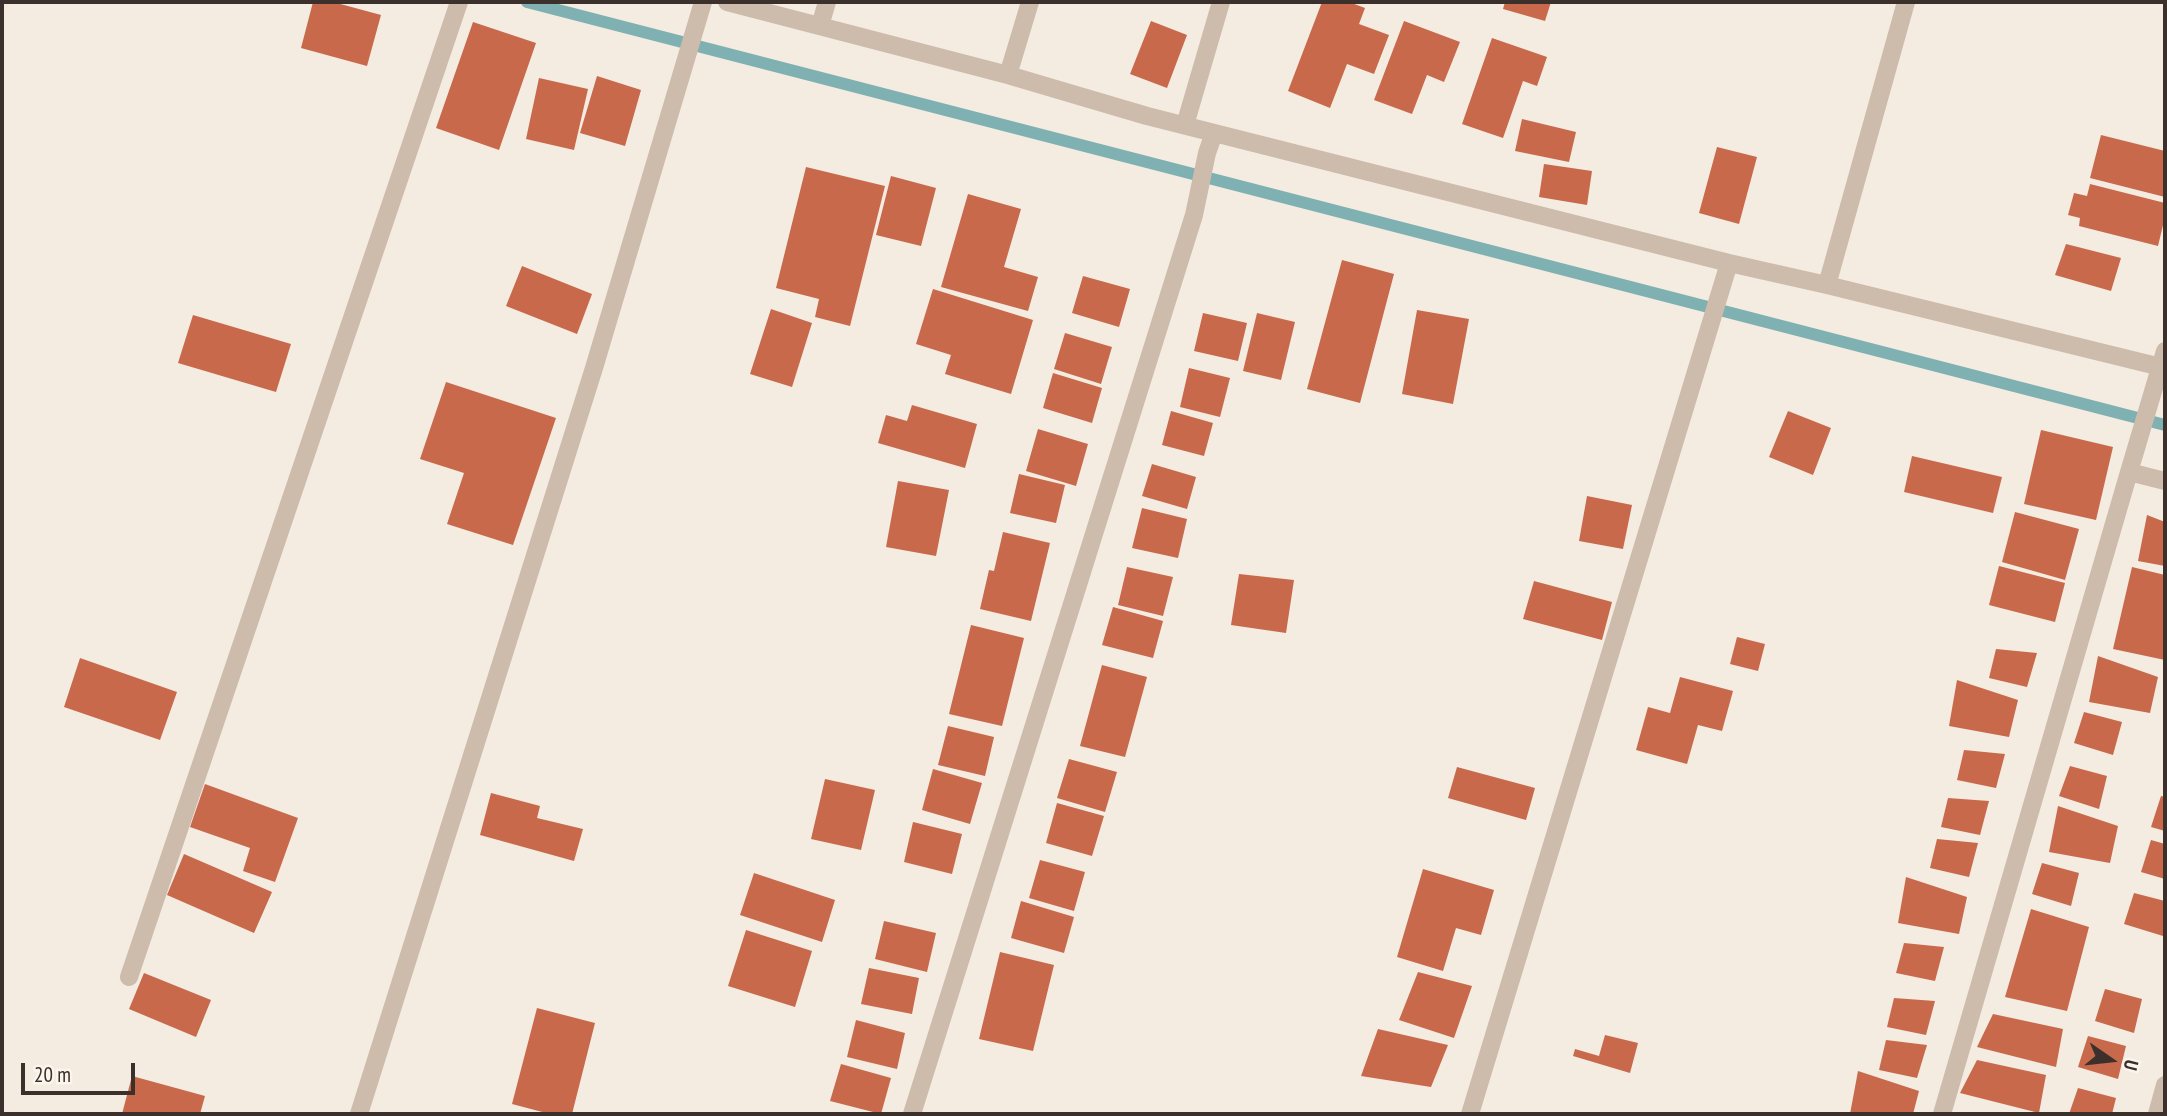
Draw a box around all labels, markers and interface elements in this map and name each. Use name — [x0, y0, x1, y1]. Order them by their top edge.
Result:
north arrow — [2076, 1025, 2146, 1095]
scale bar — [24, 1050, 138, 1094]
text: U — [2119, 1057, 2144, 1073]
text: 20 m — [34, 1061, 71, 1088]

